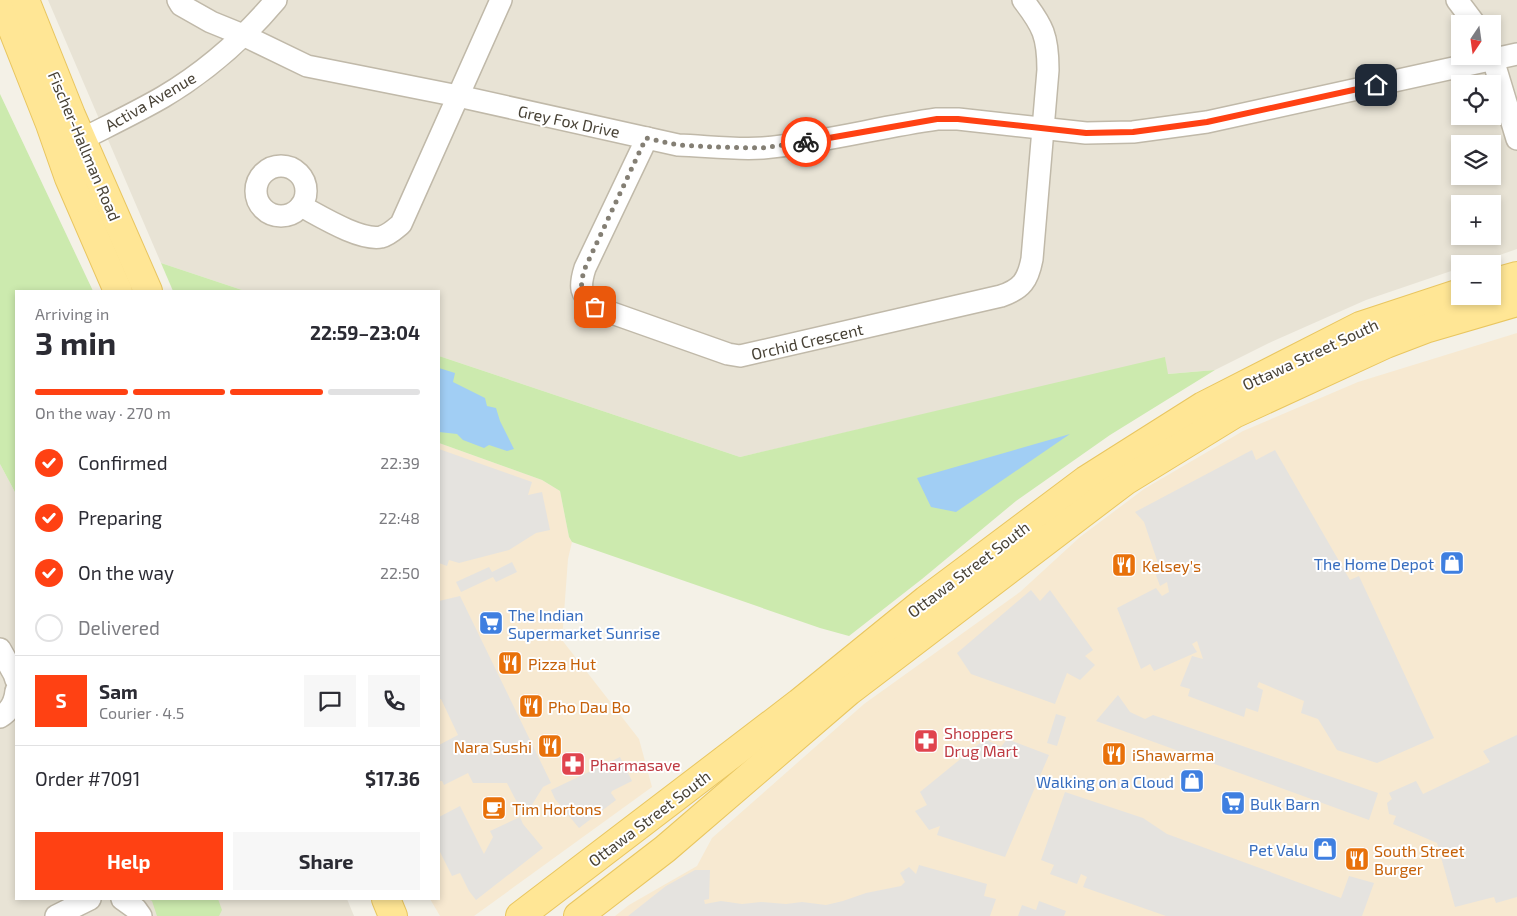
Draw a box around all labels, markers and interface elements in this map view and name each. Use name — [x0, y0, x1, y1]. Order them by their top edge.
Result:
north arrow — [1451, 15, 1501, 65]
map controls — [1451, 15, 1501, 305]
pin — [1355, 64, 1397, 106]
street label: Activa Avenue — [101, 67, 199, 135]
street label: Fischer-Hallman Road — [45, 68, 125, 224]
icon: home — [1362, 71, 1390, 99]
button: locate — [1451, 75, 1501, 125]
street label: Grey Fox Drive — [516, 101, 622, 141]
courier — [781, 117, 831, 167]
icon: bike — [792, 128, 820, 156]
button: layers — [1451, 135, 1501, 185]
button: + — [1451, 195, 1501, 245]
button: − — [1451, 255, 1501, 305]
pin — [574, 286, 616, 328]
icon: bag — [581, 293, 609, 321]
text: Arriving in — [35, 304, 109, 323]
street label: Ottawa Street South — [1239, 314, 1381, 394]
street label: Orchid Crescent — [749, 319, 865, 363]
text: 22:59–23:04 — [310, 321, 420, 344]
text: 3 min — [35, 323, 116, 361]
text: On the way · 270 m — [35, 403, 171, 422]
icon: check — [35, 449, 63, 477]
text: Confirmed — [78, 451, 168, 474]
text: 22:39 — [380, 453, 420, 472]
icon: check — [35, 504, 63, 532]
text: Preparing — [78, 506, 162, 529]
text: 22:48 — [379, 508, 420, 527]
street label: Ottawa Street South — [903, 517, 1033, 621]
shop icon: The Home Depot — [1439, 550, 1465, 576]
restaurant icon: Kelsey's — [1111, 552, 1137, 578]
place label: The Home Depot — [1314, 554, 1434, 573]
place label: Kelsey's — [1142, 556, 1201, 575]
icon: check — [35, 559, 63, 587]
text: On the way — [78, 561, 174, 584]
text: 22:50 — [380, 563, 420, 582]
place label: The Indian Supermarket Sunrise — [508, 605, 660, 642]
supermarket icon: The Indian Supermarket Sunrise — [478, 610, 504, 636]
text: Delivered — [78, 616, 160, 639]
restaurant icon: Pizza Hut — [497, 650, 523, 676]
place label: Pizza Hut — [528, 654, 596, 673]
button: chat — [304, 675, 356, 727]
button: phone — [368, 675, 420, 727]
text: Sam — [99, 680, 138, 703]
text: S — [55, 689, 67, 712]
restaurant icon: Pho Dau Bo — [518, 693, 544, 719]
place label: Pho Dau Bo — [548, 697, 631, 716]
text: Courier · 4.5 — [99, 703, 184, 722]
place label: Shoppers Drug Mart — [944, 723, 1018, 760]
pharmacy icon: Shoppers Drug Mart — [913, 728, 939, 754]
restaurant icon: Nara Sushi — [537, 733, 563, 759]
place label: Nara Sushi — [454, 737, 532, 756]
restaurant icon: iShawarma — [1101, 741, 1127, 767]
place label: iShawarma — [1132, 745, 1214, 764]
pharmacy icon: Pharmasave — [560, 751, 586, 777]
place label: Pharmasave — [590, 755, 681, 774]
street label: Ottawa Street South — [584, 766, 714, 870]
text: Order #7091 — [35, 767, 140, 790]
text: $17.36 — [365, 767, 420, 790]
shop icon: Walking on a Cloud — [1179, 768, 1205, 794]
place label: Walking on a Cloud — [1036, 772, 1174, 791]
supermarket icon: Bulk Barn — [1220, 790, 1246, 816]
place label: Bulk Barn — [1250, 794, 1320, 813]
cafe icon: Tim Hortons — [481, 795, 507, 821]
place label: Tim Hortons — [512, 799, 602, 818]
button: Help — [35, 832, 223, 890]
button: Share — [233, 832, 420, 890]
shop icon: Pet Valu — [1312, 836, 1338, 862]
place label: Pet Valu — [1249, 840, 1308, 859]
place label: South Street Burger — [1374, 841, 1465, 878]
restaurant icon: South Street Burger — [1344, 846, 1370, 872]

